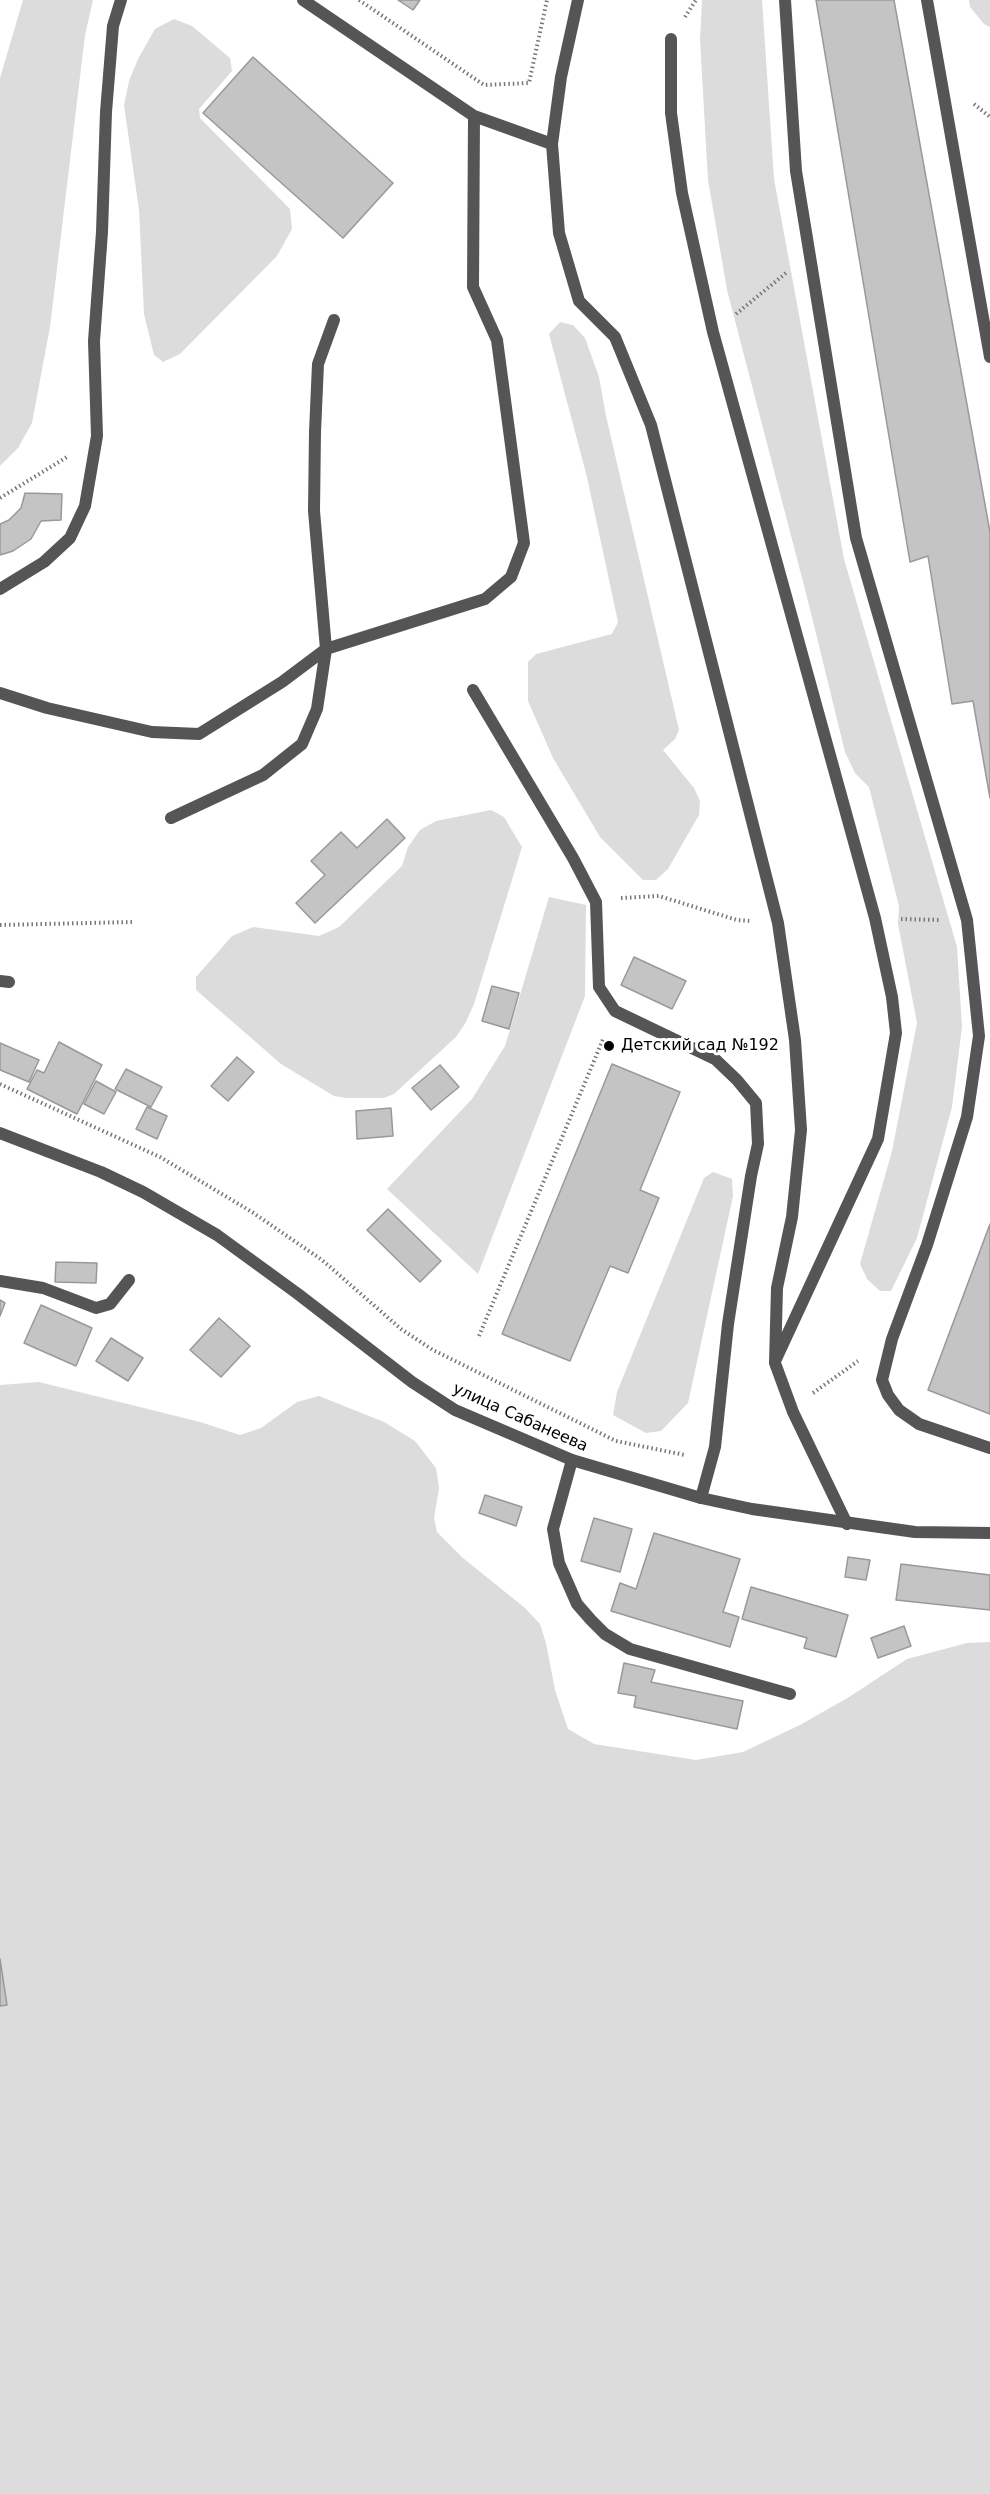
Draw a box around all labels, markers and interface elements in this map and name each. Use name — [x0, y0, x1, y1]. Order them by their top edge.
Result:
place label: Детский сад №192 — [621, 1036, 779, 1056]
marker: Детский сад №192 — [602, 1039, 616, 1053]
street label: улица Сабанеева — [449, 1380, 591, 1456]

